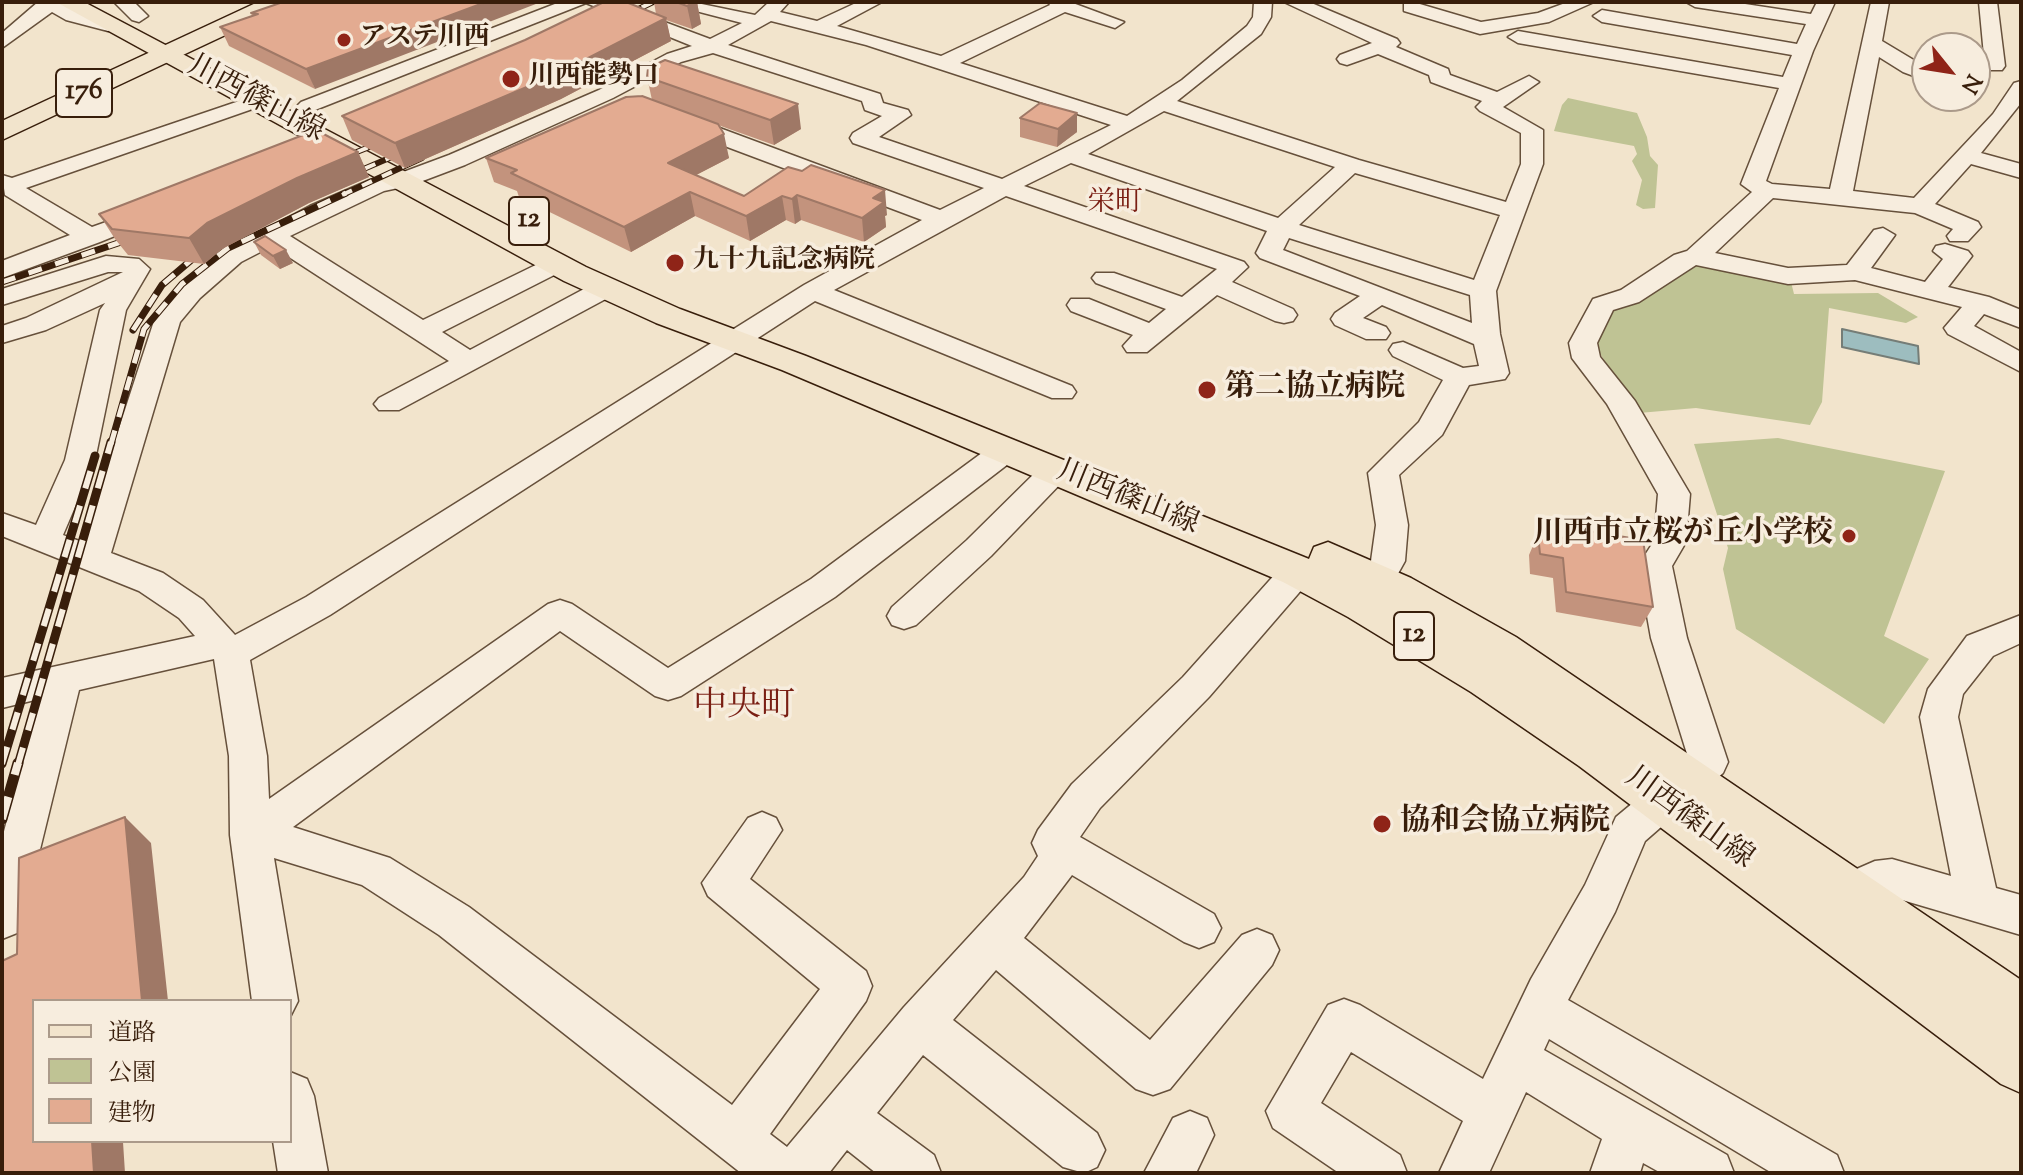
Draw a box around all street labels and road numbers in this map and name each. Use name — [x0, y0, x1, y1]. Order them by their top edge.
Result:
street label: 川西篠山線 — [180, 50, 330, 152]
road number: 176 — [56, 69, 112, 117]
road number: 12 — [509, 197, 549, 245]
street label: 川西篠山線 — [1051, 455, 1203, 545]
road number: 12 — [1394, 612, 1434, 660]
street label: 川西篠山線 — [1617, 761, 1759, 879]

